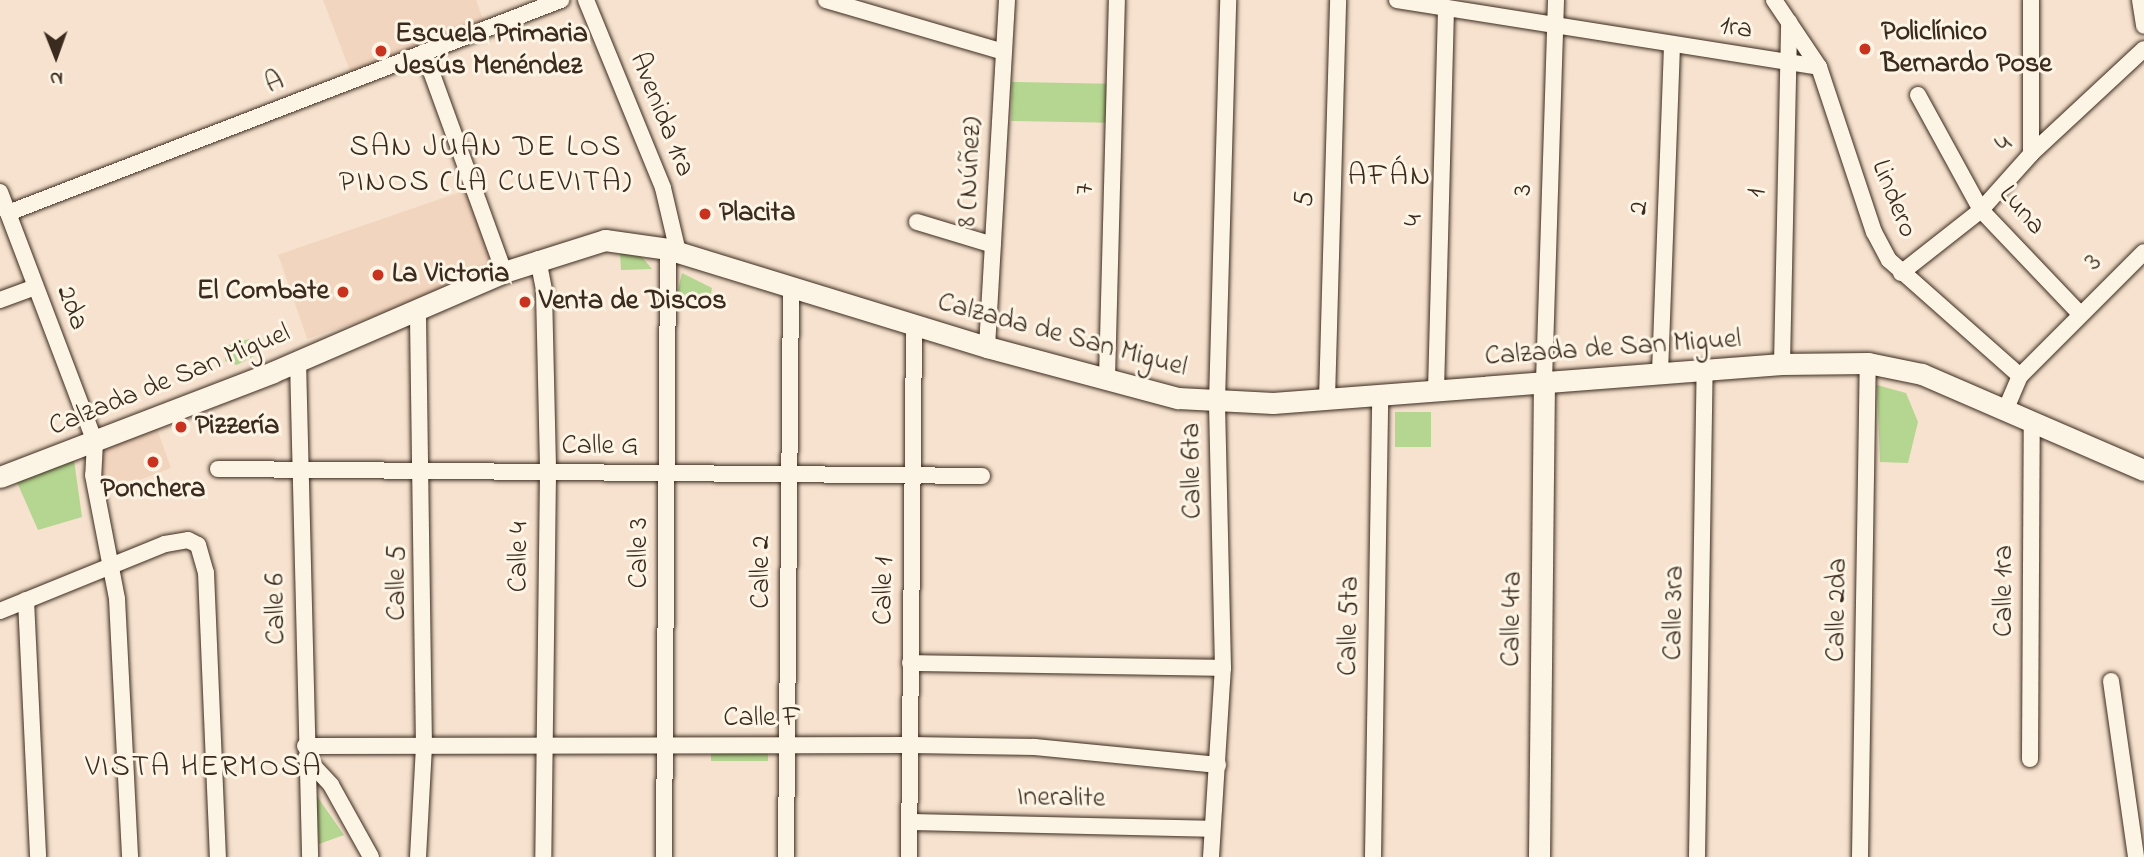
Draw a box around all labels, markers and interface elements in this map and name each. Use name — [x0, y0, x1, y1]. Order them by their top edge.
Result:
street label: 1ra — [1717, 10, 1755, 48]
place label: Policlínico Bernardo Pose — [1881, 16, 2052, 82]
place label: Escuela Primaria Jesús Menéndez — [395, 18, 588, 84]
north arrow — [21, 21, 91, 91]
marker: Policlínico Bernardo Pose — [1855, 39, 1875, 59]
marker: Escuela Primaria Jesús Menéndez — [373, 43, 389, 59]
street label: Avenida 1ra — [621, 48, 701, 182]
text: N — [50, 64, 63, 91]
street label: A — [261, 65, 289, 103]
street label: 8 (Núñez) — [951, 116, 991, 228]
street label: 4 — [1989, 129, 2021, 161]
district label: SAN JUAN DE LOS PINOS (LA CUEVITA) — [341, 130, 631, 200]
street label: Lindero — [1862, 155, 1924, 243]
district label: AFÁN — [1348, 159, 1432, 195]
street label: Luna — [1990, 179, 2052, 243]
street label: 7 — [1069, 183, 1103, 195]
street label: 3 — [1507, 184, 1541, 196]
street label: 1 — [1741, 188, 1775, 198]
street label: 5 — [1289, 190, 1323, 208]
place label: Placita — [719, 197, 795, 231]
street label: 2 — [1623, 200, 1657, 216]
marker: Placita — [697, 206, 713, 222]
street label: 4 — [1398, 214, 1432, 226]
street label: 3 — [2078, 247, 2110, 279]
place label: La Victoria — [392, 258, 509, 292]
marker: La Victoria — [370, 267, 386, 283]
place label: El Combate — [197, 275, 329, 309]
street label: 2da — [47, 281, 95, 335]
marker: El Combate — [335, 284, 351, 300]
place label: Venta de Discos — [539, 285, 726, 319]
street label: Calzada de San Miguel — [934, 287, 1190, 385]
marker: Venta de Discos — [517, 294, 533, 310]
street label: Calzada de San Miguel — [45, 317, 295, 445]
street label: Calzada de San Miguel — [1484, 323, 1742, 375]
place label: Pizzería — [195, 410, 279, 444]
marker: Pizzería — [173, 419, 189, 435]
street label: Calle 6ta — [1175, 423, 1211, 519]
street label: Calle G — [562, 430, 638, 464]
marker: Ponchera — [145, 454, 161, 470]
place label: Ponchera — [101, 473, 205, 507]
street label: Calle 3 — [623, 517, 657, 589]
street label: Calle 4 — [503, 521, 537, 593]
street label: Calle 2 — [745, 535, 779, 609]
street label: Calle 5 — [381, 545, 415, 621]
street label: Calle 1ra — [1988, 545, 2022, 637]
street label: Calle 1 — [868, 557, 902, 625]
street label: Calle 2da — [1820, 558, 1856, 662]
street label: Calle 3ra — [1657, 565, 1693, 661]
street label: Calle 4ta — [1495, 571, 1531, 667]
street label: Calle 6 — [260, 573, 294, 645]
street label: Calle 5ta — [1332, 576, 1368, 676]
street label: Calle F — [723, 702, 801, 736]
district label: VISTA HERMOSA — [87, 750, 321, 786]
street label: Ineralite — [1017, 781, 1105, 817]

